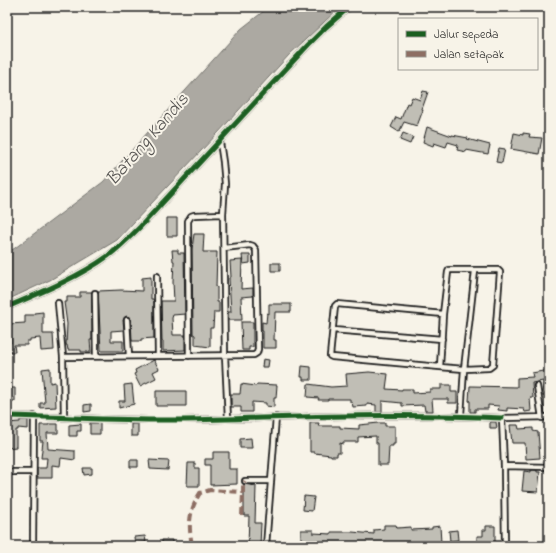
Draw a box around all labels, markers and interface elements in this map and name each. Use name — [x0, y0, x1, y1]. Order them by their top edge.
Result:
legend — [398, 18, 538, 70]
text: Jalur sepeda — [434, 26, 499, 44]
text: Jalan setapak — [434, 46, 505, 64]
water label: Batang Kandis — [100, 88, 197, 193]

